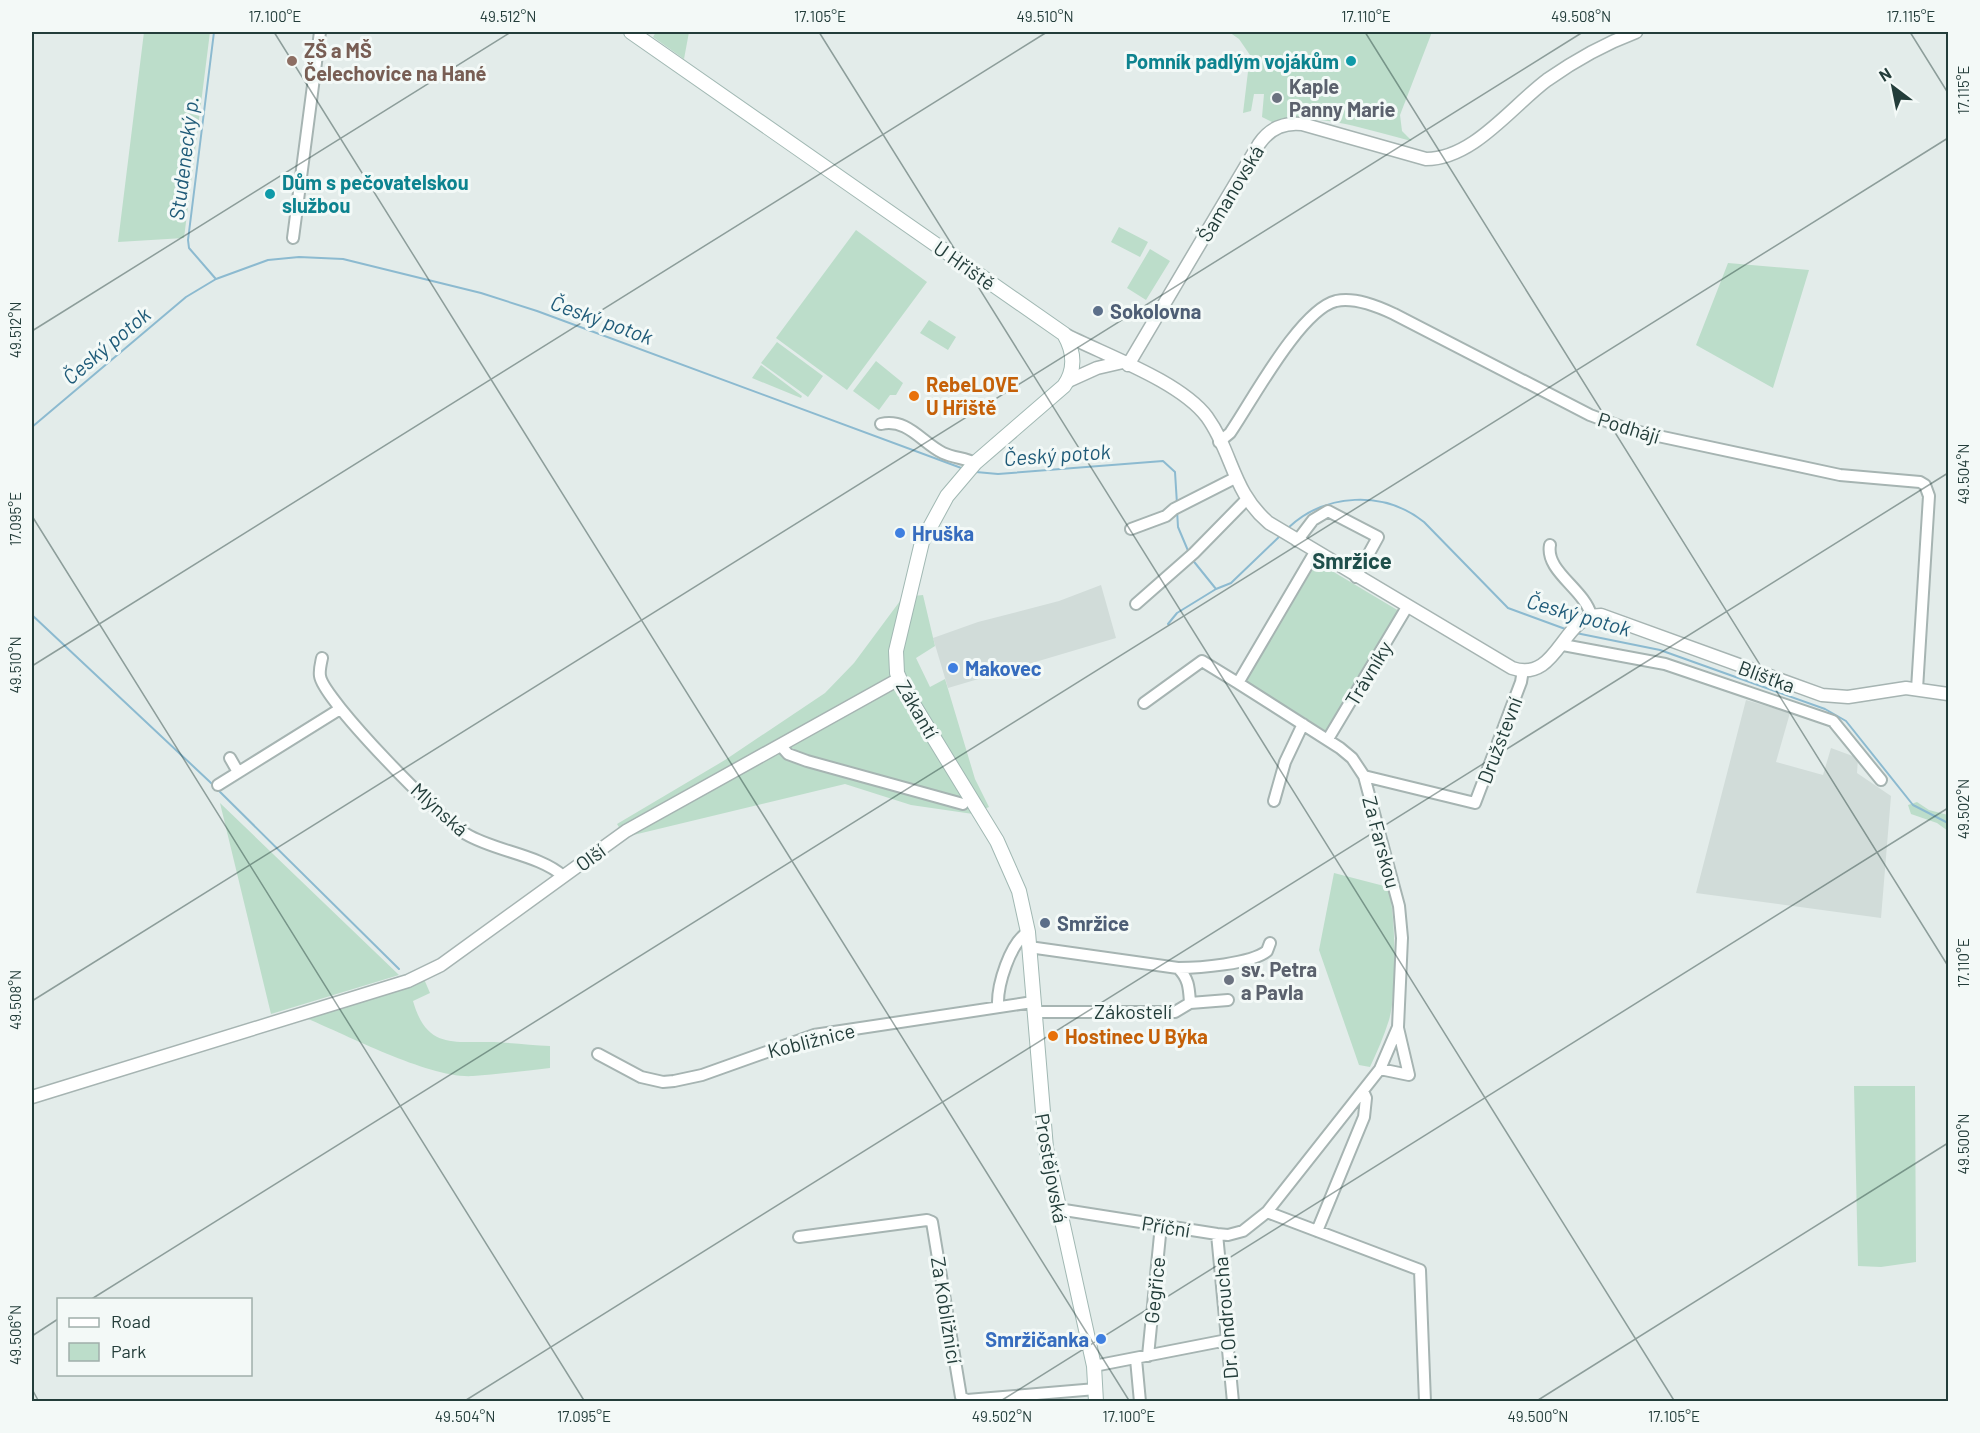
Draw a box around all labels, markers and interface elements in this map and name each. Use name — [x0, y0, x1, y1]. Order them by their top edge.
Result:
text: 17.100°E — [249, 7, 301, 25]
text: 49.512°N — [480, 7, 536, 25]
text: 17.105°E — [794, 7, 846, 25]
text: 49.510°N — [1016, 7, 1074, 25]
text: 17.110°E — [1341, 7, 1391, 25]
text: 49.508°N — [1551, 7, 1611, 25]
text: 17.115°E — [1887, 7, 1935, 25]
place label: ZŠ a MŠ Čelechovice na Hané — [304, 38, 487, 85]
place label: Pomník padlým vojákům — [1126, 49, 1339, 73]
marker: ZŠ a MŠ Čelechovice na Hané — [285, 54, 299, 68]
marker: Pomník padlým vojákům — [1344, 54, 1358, 68]
north arrow — [1863, 57, 1923, 117]
text: N — [1875, 63, 1894, 85]
text: 17.115°E — [1954, 66, 1972, 114]
place label: Kaple Panny Marie — [1289, 74, 1395, 121]
marker: Kaple Panny Marie — [1270, 91, 1284, 105]
water label: Studenecký p. — [163, 95, 203, 221]
street label: Šamanovská — [1192, 140, 1268, 246]
place label: Dům s pečovatelskou službou — [282, 170, 469, 217]
marker: Dům s pečovatelskou službou — [263, 187, 277, 201]
street label: U Hřiště — [930, 235, 1000, 295]
water label: Český potok — [547, 289, 657, 349]
place label: Sokolovna — [1110, 299, 1201, 323]
water label: Český potok — [57, 301, 156, 389]
text: 49.512°N — [6, 302, 24, 358]
marker: Sokolovna — [1091, 304, 1105, 318]
place label: RebeLOVE U Hřiště — [926, 372, 1019, 419]
marker: RebeLOVE U Hřiště — [907, 389, 921, 403]
street label: Podhájí — [1595, 406, 1663, 448]
water label: Český potok — [1003, 438, 1112, 470]
text: 49.504°N — [1954, 444, 1972, 504]
text: 17.095°E — [6, 492, 24, 546]
place label: Hruška — [912, 521, 974, 545]
marker: Hruška — [893, 526, 907, 540]
district label: Smržice — [1312, 547, 1392, 573]
water label: Český potok — [1524, 587, 1635, 641]
text: 49.510°N — [6, 636, 24, 694]
street label: Trávníky — [1339, 636, 1397, 710]
street label: Blíšťka — [1735, 655, 1799, 697]
place label: Makovec — [965, 656, 1042, 680]
marker: Makovec — [946, 661, 960, 675]
street label: Zákantí — [892, 675, 944, 743]
street label: Družstevní — [1472, 693, 1526, 787]
street label: Mlýnská — [406, 777, 474, 841]
text: 49.502°N — [1954, 779, 1972, 839]
street label: Za Farskou — [1358, 793, 1406, 891]
street label: Olší — [570, 838, 610, 876]
place label: Smržice — [1057, 911, 1129, 935]
marker: Smržice — [1038, 916, 1052, 930]
text: 17.110°E — [1954, 938, 1972, 988]
place label: sv. Petra a Pavla — [1241, 957, 1317, 1004]
text: 49.508°N — [6, 970, 24, 1030]
marker: sv. Petra a Pavla — [1222, 973, 1236, 987]
street label: Zákostelí — [1094, 999, 1172, 1023]
street label: Kobližnice — [765, 1018, 857, 1062]
place label: Hostinec U Býka — [1065, 1024, 1208, 1048]
marker: Hostinec U Býka — [1046, 1029, 1060, 1043]
street label: Prostějovská — [1031, 1111, 1073, 1225]
text: 49.500°N — [1954, 1114, 1972, 1174]
street label: Příční — [1140, 1210, 1192, 1242]
street label: Za Kobližnicí — [927, 1255, 967, 1365]
street label: Gegřice — [1139, 1255, 1169, 1325]
street label: Dr. Ondroucha — [1208, 1256, 1242, 1380]
legend — [57, 1298, 252, 1376]
text: 49.506°N — [6, 1305, 24, 1365]
text: Road — [111, 1310, 151, 1332]
place label: Smržičanka — [985, 1327, 1089, 1351]
marker: Smržičanka — [1094, 1332, 1108, 1346]
text: Park — [111, 1340, 146, 1362]
text: 49.504°N — [435, 1407, 495, 1425]
text: 17.095°E — [557, 1407, 611, 1425]
text: 49.502°N — [972, 1407, 1032, 1425]
text: 17.100°E — [1103, 1407, 1155, 1425]
text: 49.500°N — [1508, 1407, 1568, 1425]
text: 17.105°E — [1648, 1407, 1700, 1425]

